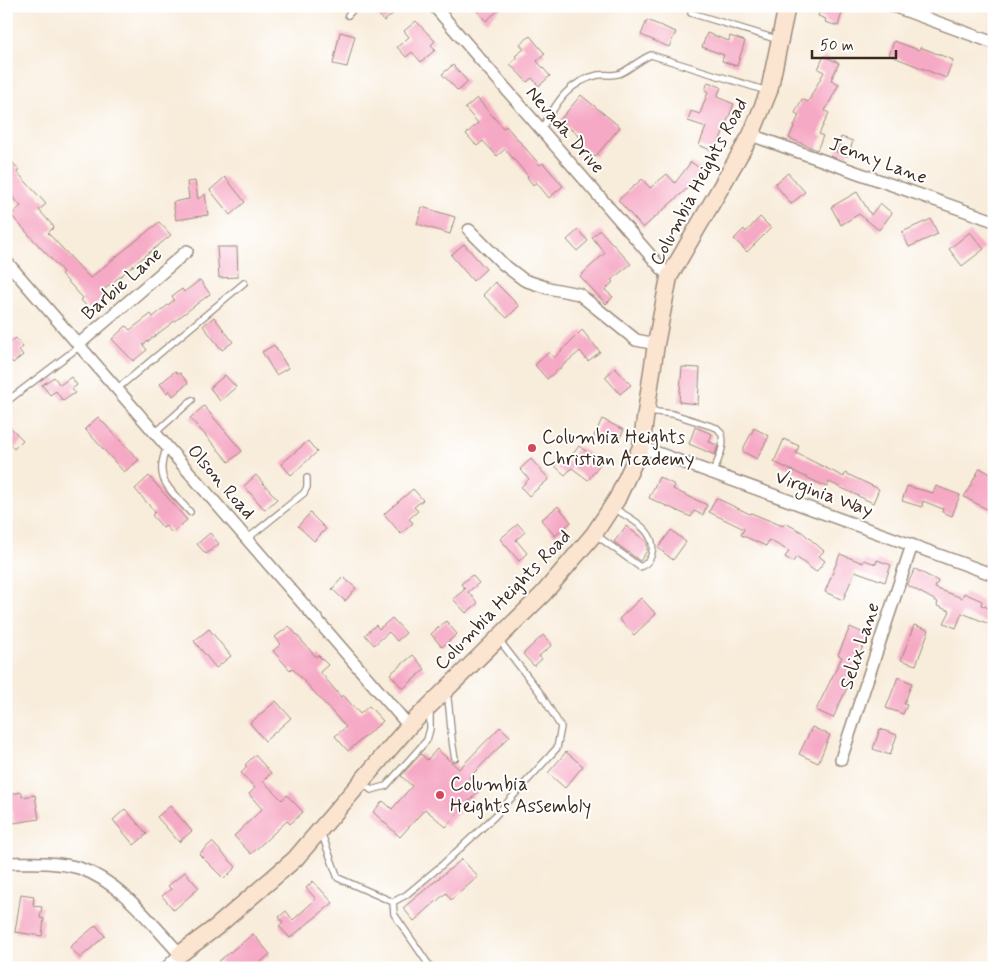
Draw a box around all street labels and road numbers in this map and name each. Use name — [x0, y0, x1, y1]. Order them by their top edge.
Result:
street label: Nevada Drive — [520, 81, 610, 179]
street label: Columbia Heights Road — [644, 94, 755, 271]
street label: Jenny Lane — [825, 132, 930, 191]
street label: Barbie Lane — [76, 242, 168, 326]
street label: Olson Road — [182, 439, 260, 525]
street label: Virginia Way — [771, 465, 876, 525]
street label: Columbia Heights Road — [429, 524, 577, 676]
street label: Selix Lane — [834, 599, 886, 693]

